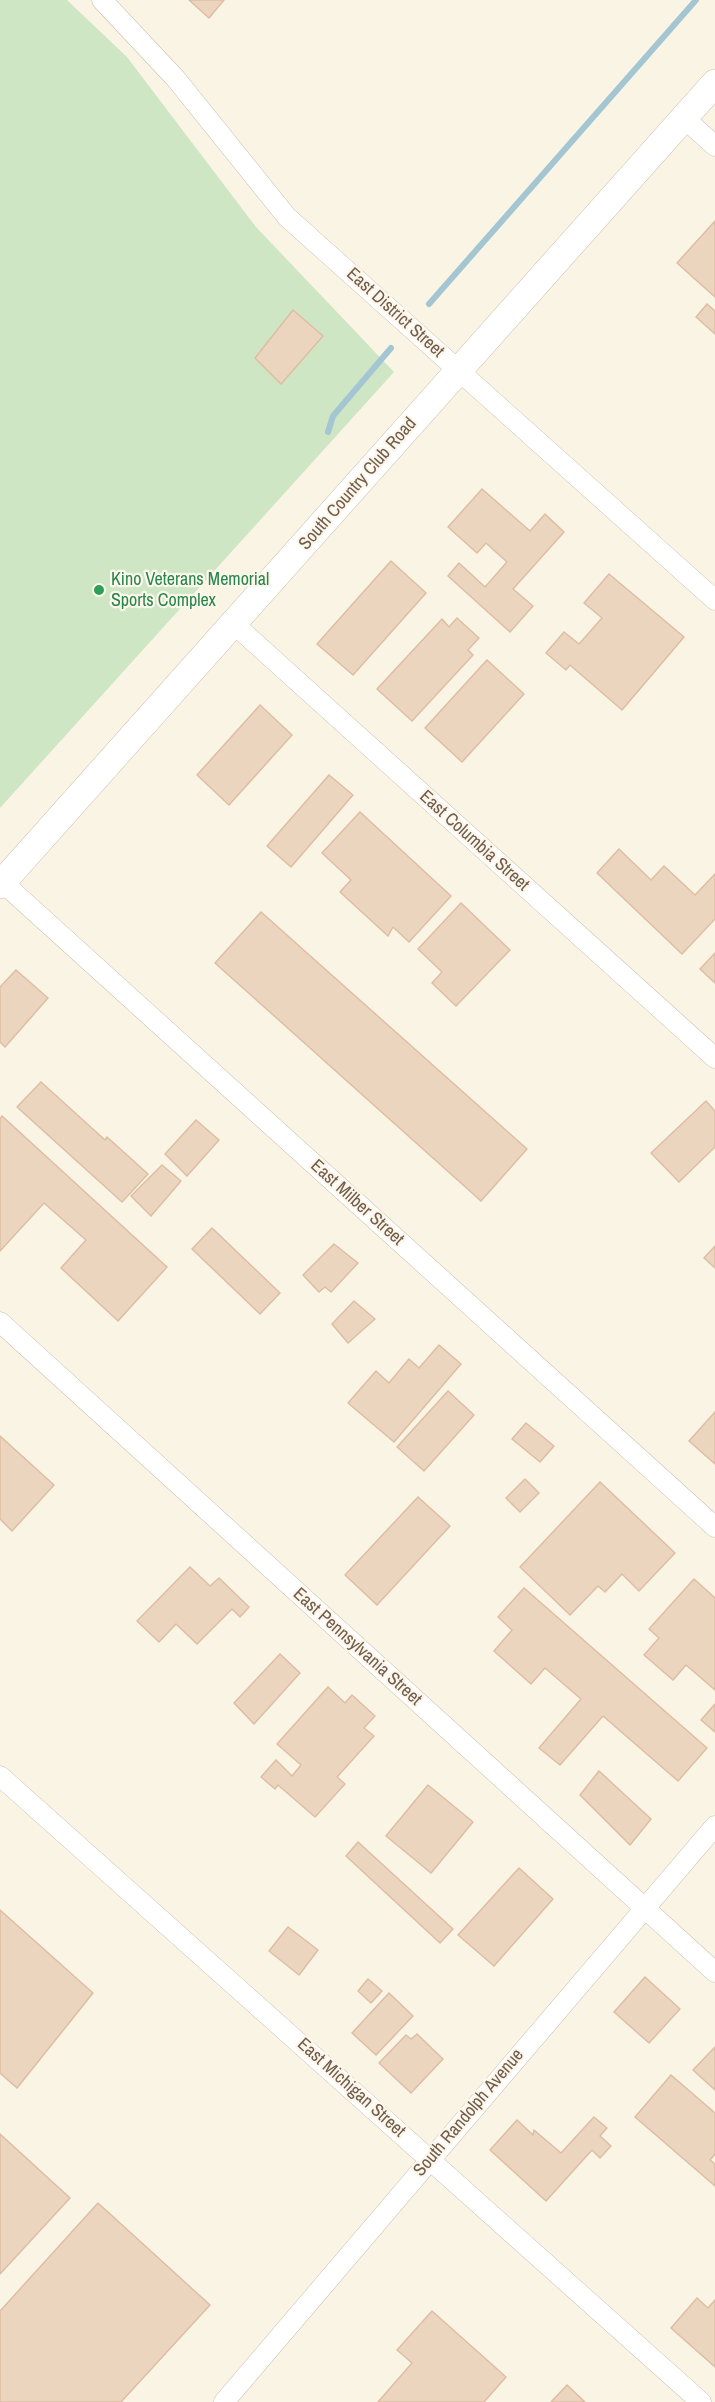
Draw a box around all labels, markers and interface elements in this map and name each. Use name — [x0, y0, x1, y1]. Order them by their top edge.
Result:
street label: East District Street — [342, 264, 448, 362]
street label: South Country Club Road — [295, 413, 421, 555]
place label: Kino Veterans Memorial Sports Complex — [111, 569, 269, 612]
marker: Kino Veterans Memorial Sports Complex — [92, 583, 106, 597]
street label: East Columbia Street — [415, 786, 533, 896]
street label: East Milber Street — [306, 1155, 408, 1251]
street label: East Pennsylvania Street — [288, 1584, 426, 1710]
street label: East Michigan Street — [293, 2034, 409, 2142]
street label: South Randolph Avenue — [409, 2045, 529, 2181]

